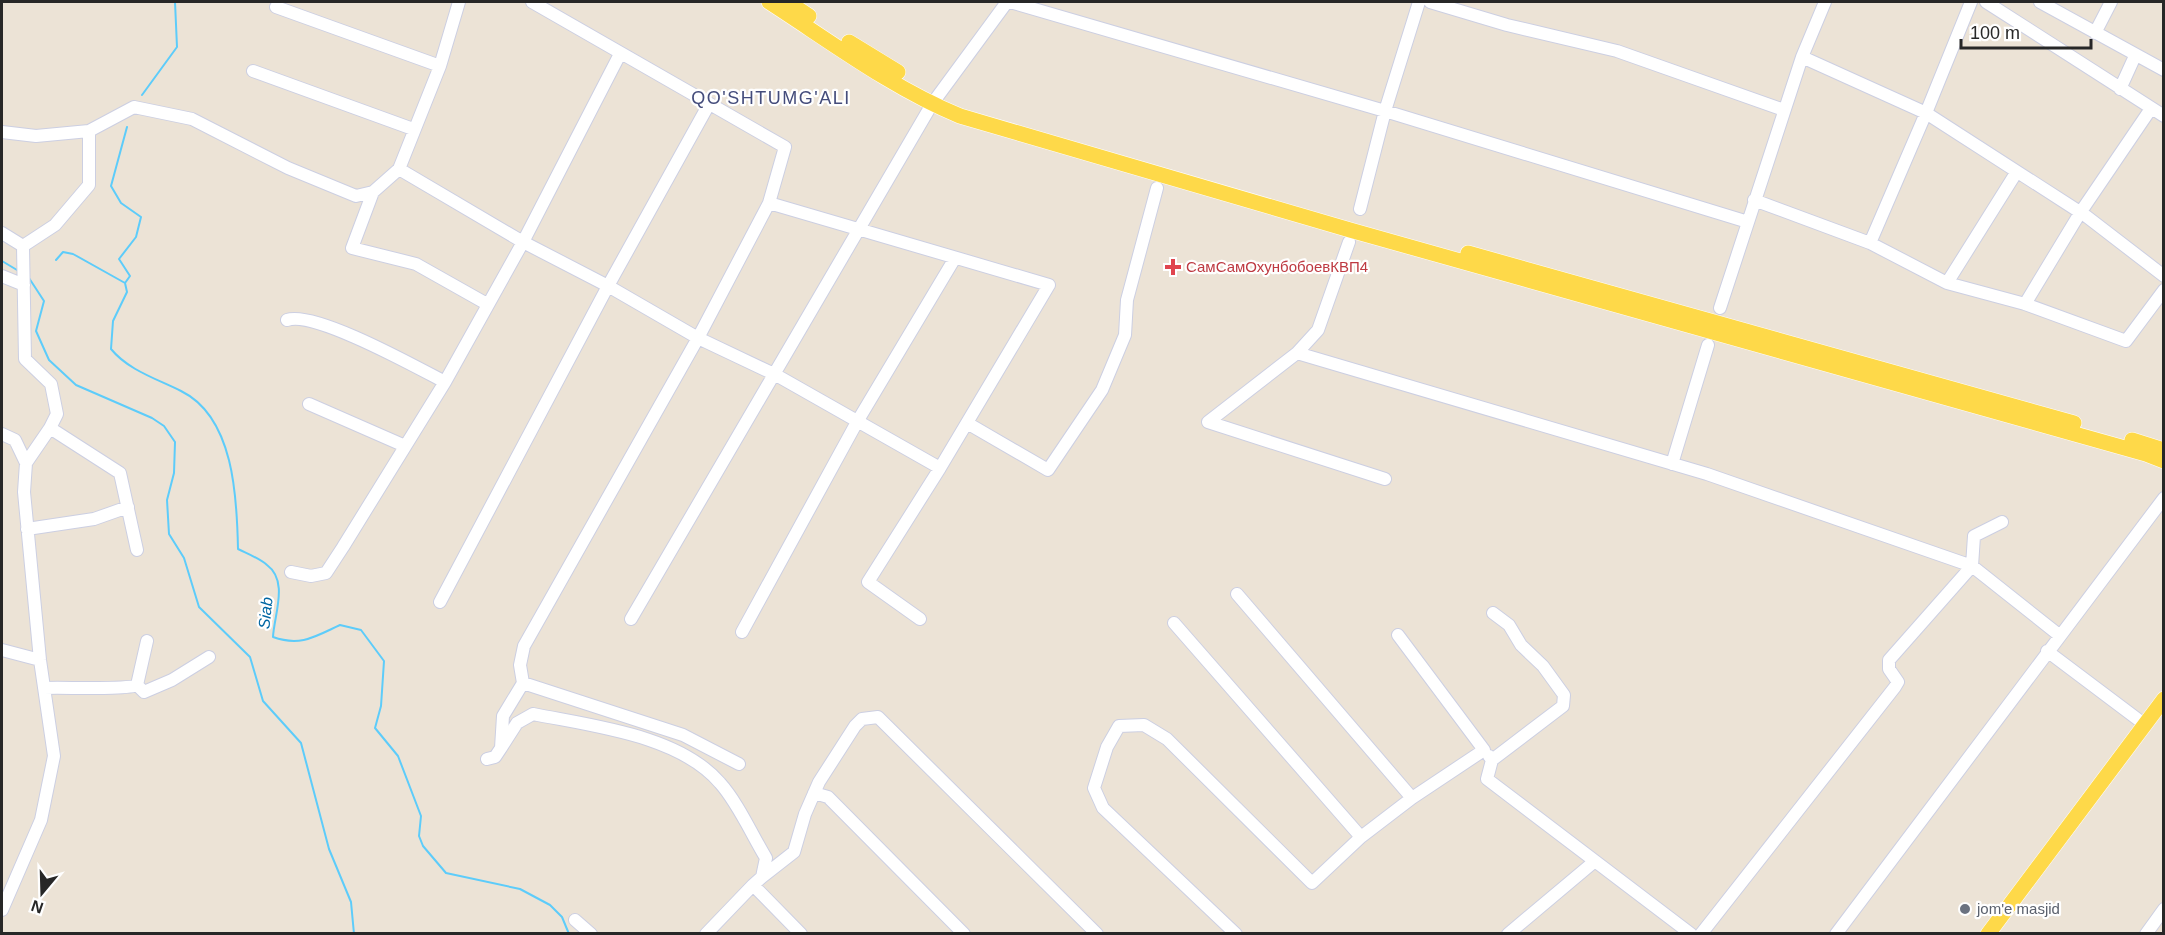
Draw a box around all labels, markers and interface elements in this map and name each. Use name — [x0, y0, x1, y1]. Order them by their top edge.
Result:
scale bar — [1961, 12, 2092, 50]
text: 100 m — [1970, 23, 2020, 43]
district label: QO'SHTUMG'ALI — [691, 88, 851, 108]
marker: СамСамОхунбобоевКВП4 — [1164, 258, 1182, 276]
place label: СамСамОхунбобоевКВП4 — [1186, 258, 1368, 275]
water label: Siab — [255, 596, 276, 630]
north arrow — [12, 863, 72, 923]
text: N — [29, 897, 46, 917]
place label: jom'e masjid — [1976, 900, 2060, 917]
marker: jom'e masjid — [1958, 902, 1972, 916]

